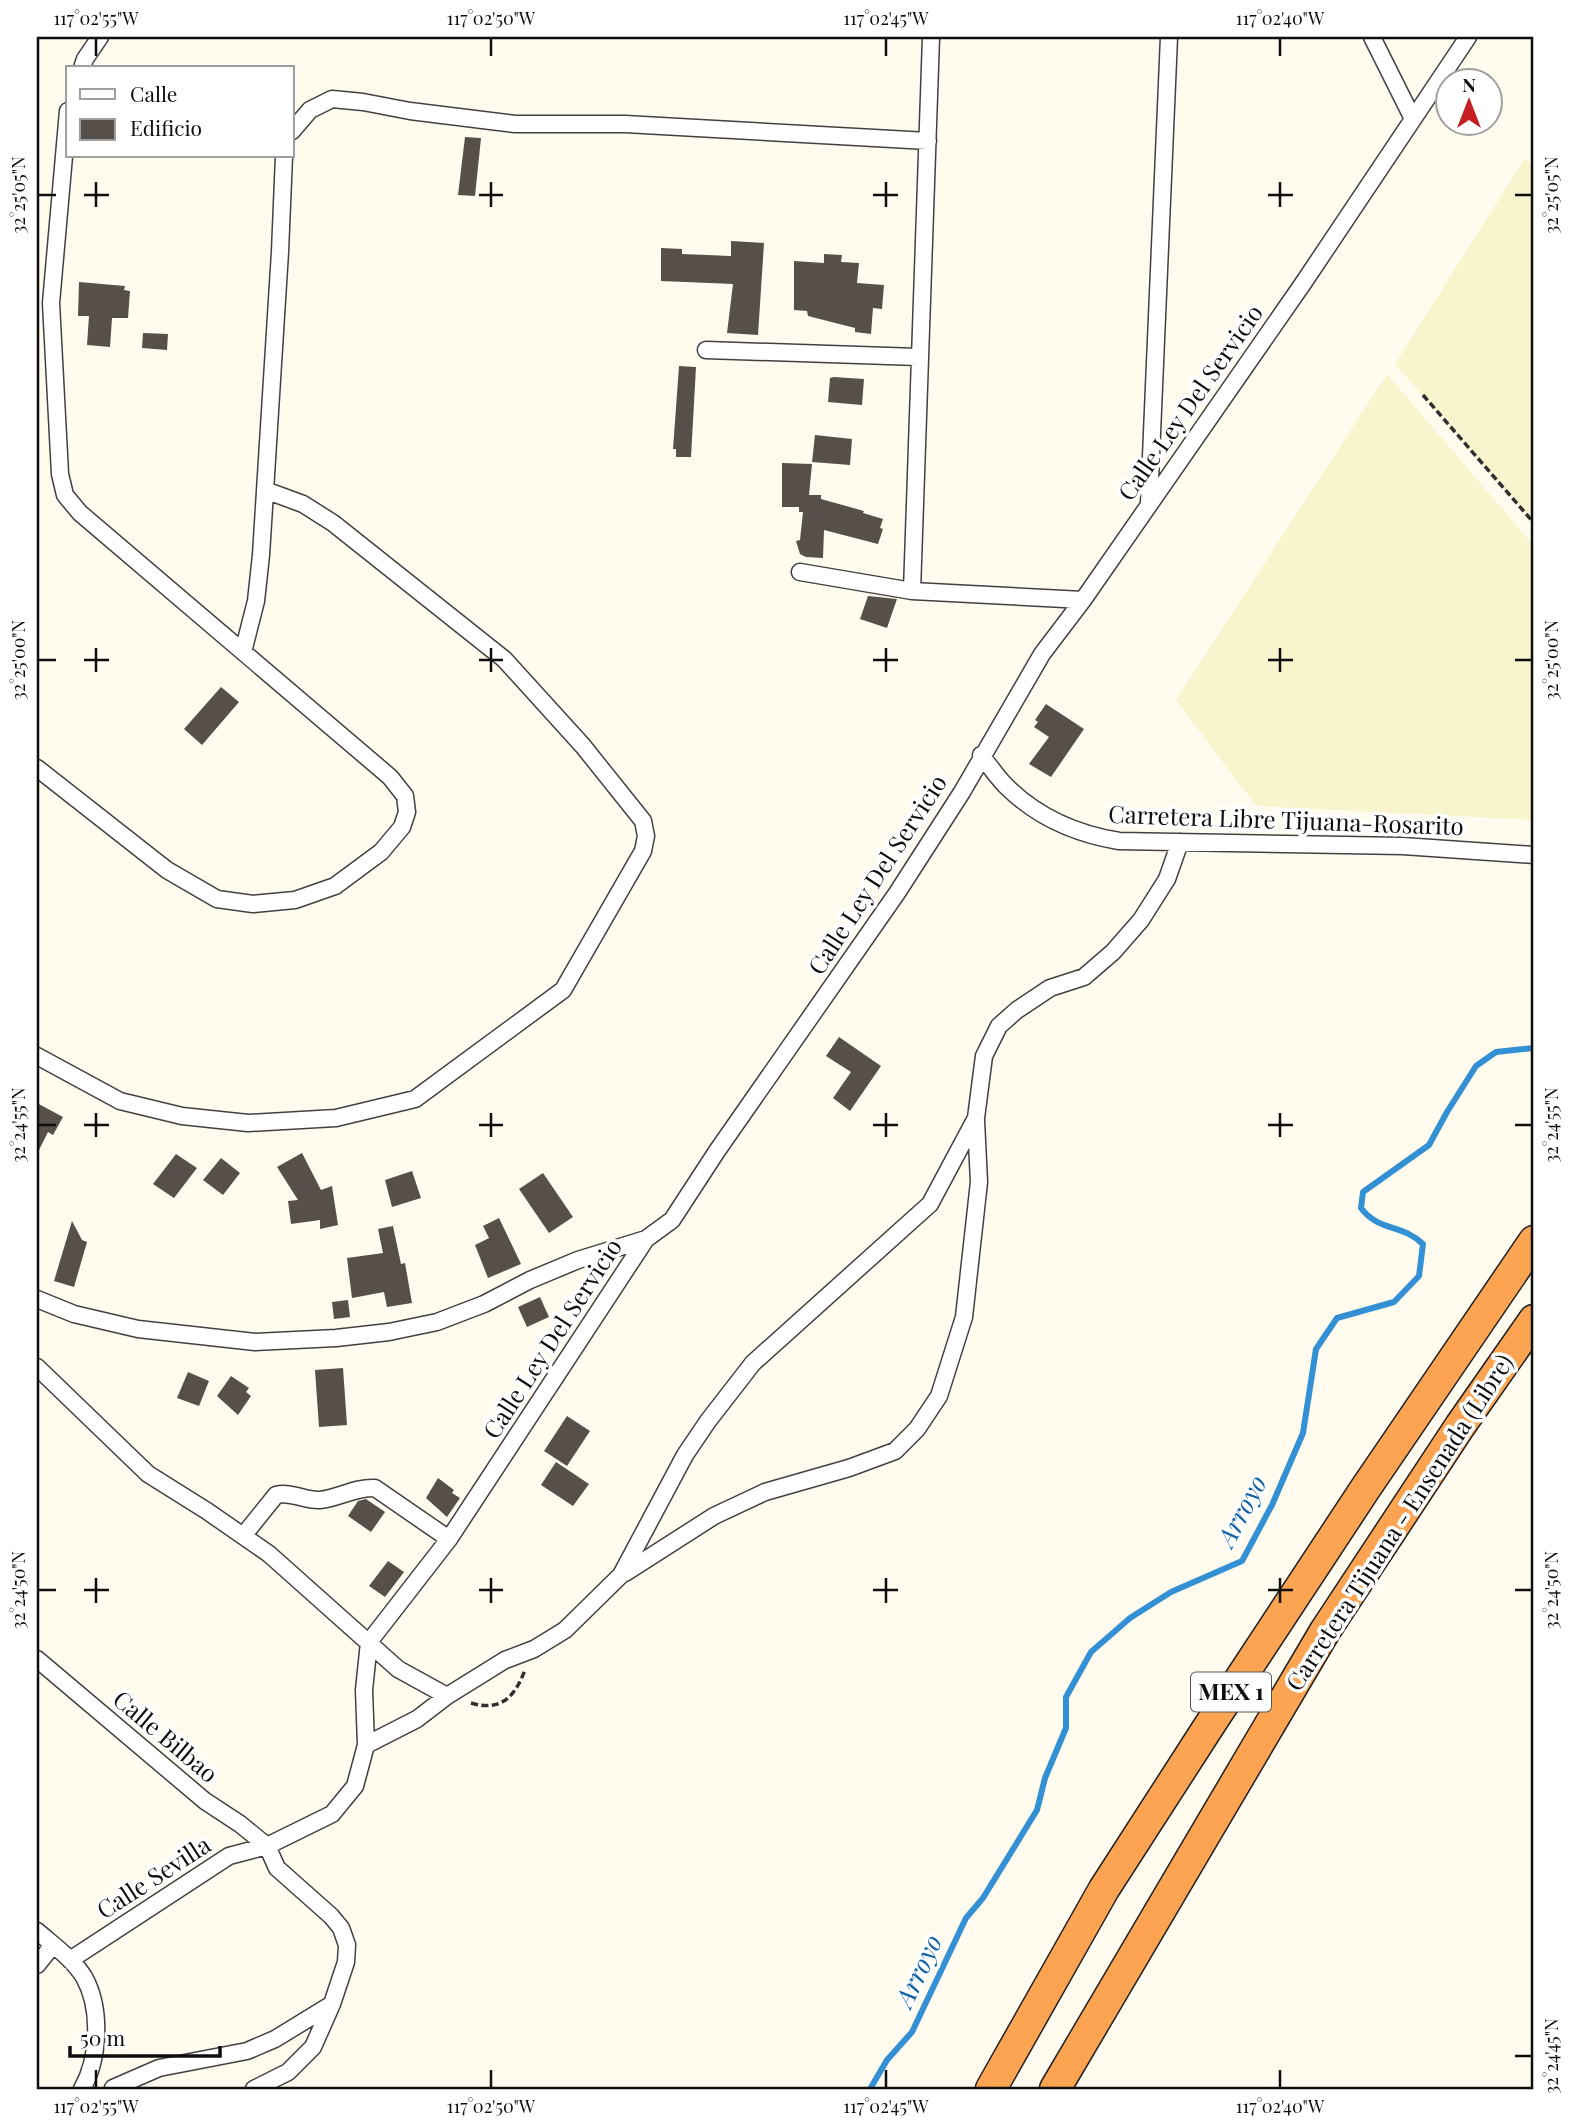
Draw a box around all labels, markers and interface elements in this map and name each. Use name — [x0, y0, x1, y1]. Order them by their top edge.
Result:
text: 117°02'55"W — [53, 6, 139, 30]
text: 117°02'50"W — [447, 6, 536, 30]
text: 117°02'45"W — [843, 6, 929, 30]
text: 117°02'40"W — [1236, 6, 1325, 30]
legend — [66, 66, 294, 158]
north arrow — [1434, 66, 1504, 136]
text: N — [1462, 71, 1476, 97]
text: Calle — [130, 79, 177, 107]
text: Edificio — [130, 113, 202, 141]
text: 32°25'05"N — [6, 156, 30, 234]
text: 32°25'05"N — [1539, 156, 1563, 234]
street label: Calle Ley Del Servicio — [1110, 298, 1269, 506]
text: 32°25'00"N — [6, 619, 30, 700]
text: 32°25'00"N — [1539, 619, 1563, 700]
street label: Calle Ley Del Servicio — [800, 768, 953, 980]
street label: Carretera Libre Tijuana-Rosarito — [1108, 797, 1464, 841]
text: 32°24'55"N — [6, 1087, 30, 1163]
text: 32°24'55"N — [1539, 1087, 1563, 1163]
street label: Calle Ley Del Servicio — [475, 1232, 628, 1444]
street label: Carretera Tijuana - Ensenada (Libre) — [1277, 1348, 1519, 1696]
water label: Arroyo — [1206, 1469, 1274, 1555]
text: 32°24'50"N — [6, 1550, 30, 1629]
text: 32°24'50"N — [1539, 1550, 1563, 1629]
road number: MEX 1 — [1191, 1672, 1271, 1712]
street label: Calle Bilbao — [107, 1682, 225, 1789]
street label: Calle Sevilla — [90, 1828, 216, 1925]
water label: Arroyo — [884, 1929, 950, 2015]
scale bar — [70, 2014, 220, 2058]
text: 32°24'45"N — [1539, 2018, 1563, 2094]
text: 50 m — [80, 2023, 126, 2051]
text: 117°02'55"W — [53, 2094, 139, 2118]
text: 117°02'50"W — [447, 2094, 536, 2118]
text: 117°02'45"W — [843, 2094, 929, 2118]
text: 117°02'40"W — [1236, 2094, 1325, 2118]

